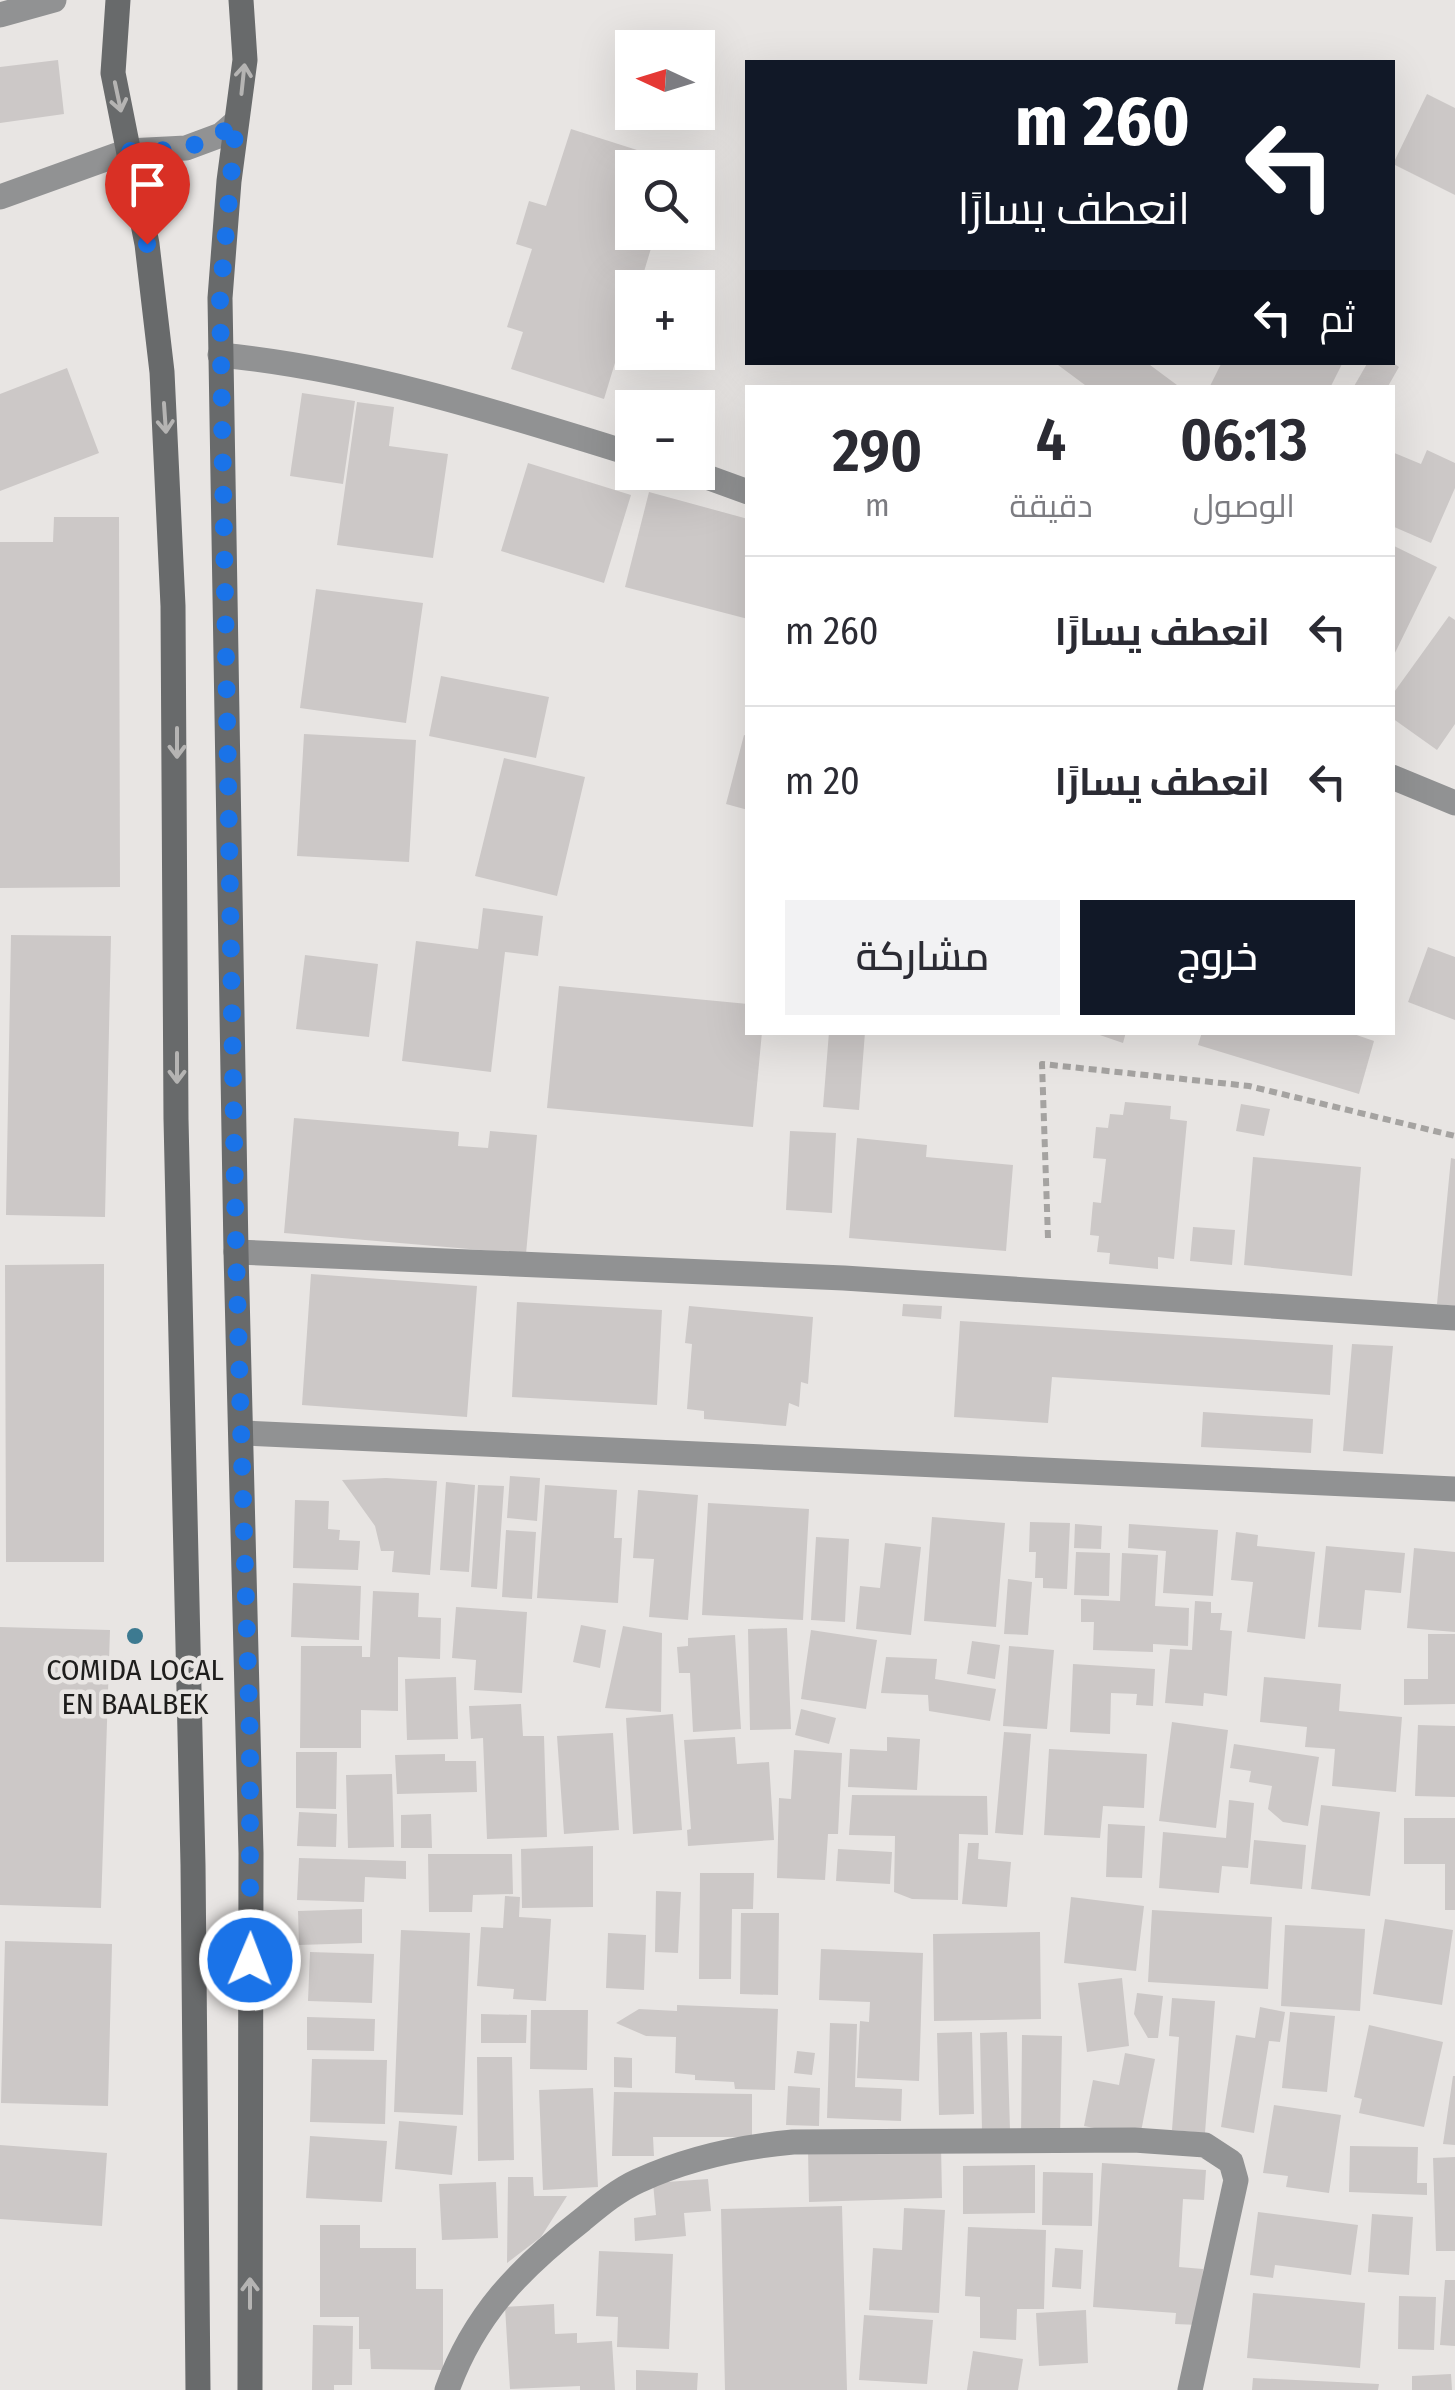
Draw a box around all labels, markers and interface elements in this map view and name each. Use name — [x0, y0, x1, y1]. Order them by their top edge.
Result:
north arrow — [615, 30, 715, 130]
map controls — [615, 30, 715, 490]
one-way arrow — [234, 64, 253, 96]
one-way arrow — [110, 80, 129, 112]
text: 260 m — [1015, 80, 1190, 164]
icon: left — [1225, 100, 1355, 230]
pin — [105, 142, 190, 245]
button: search — [615, 150, 715, 250]
icon: arrive — [120, 157, 175, 212]
text: انعطف يسارًا — [958, 182, 1190, 236]
button: + — [615, 270, 715, 370]
icon: left — [1245, 290, 1300, 345]
text: ثم — [1320, 296, 1355, 342]
button: − — [615, 390, 715, 490]
one-way arrow — [156, 401, 175, 433]
text: 4 — [1036, 404, 1066, 476]
text: 06:13 — [1180, 404, 1308, 476]
text: 290 — [832, 415, 922, 487]
text: m — [865, 486, 890, 524]
text: دقيقة — [1009, 487, 1093, 525]
text: الوصول — [1193, 487, 1295, 525]
icon: left — [1300, 604, 1355, 659]
text: 260 m — [785, 608, 879, 654]
text: انعطف يسارًا — [1055, 609, 1270, 655]
one-way arrow — [168, 726, 186, 758]
icon: left — [1300, 754, 1355, 809]
text: 20 m — [785, 758, 860, 804]
text: انعطف يسارًا — [1055, 759, 1270, 805]
button: مشاركة — [785, 900, 1060, 1015]
button: خروج — [1080, 900, 1355, 1015]
one-way arrow — [168, 1050, 186, 1083]
marker: COMIDA LOCAL EN BAALBEK — [124, 1625, 146, 1647]
place label: COMIDA LOCAL EN BAALBEK — [46, 1652, 224, 1722]
position arrow — [198, 1908, 302, 2012]
one-way arrow — [240, 2277, 260, 2310]

